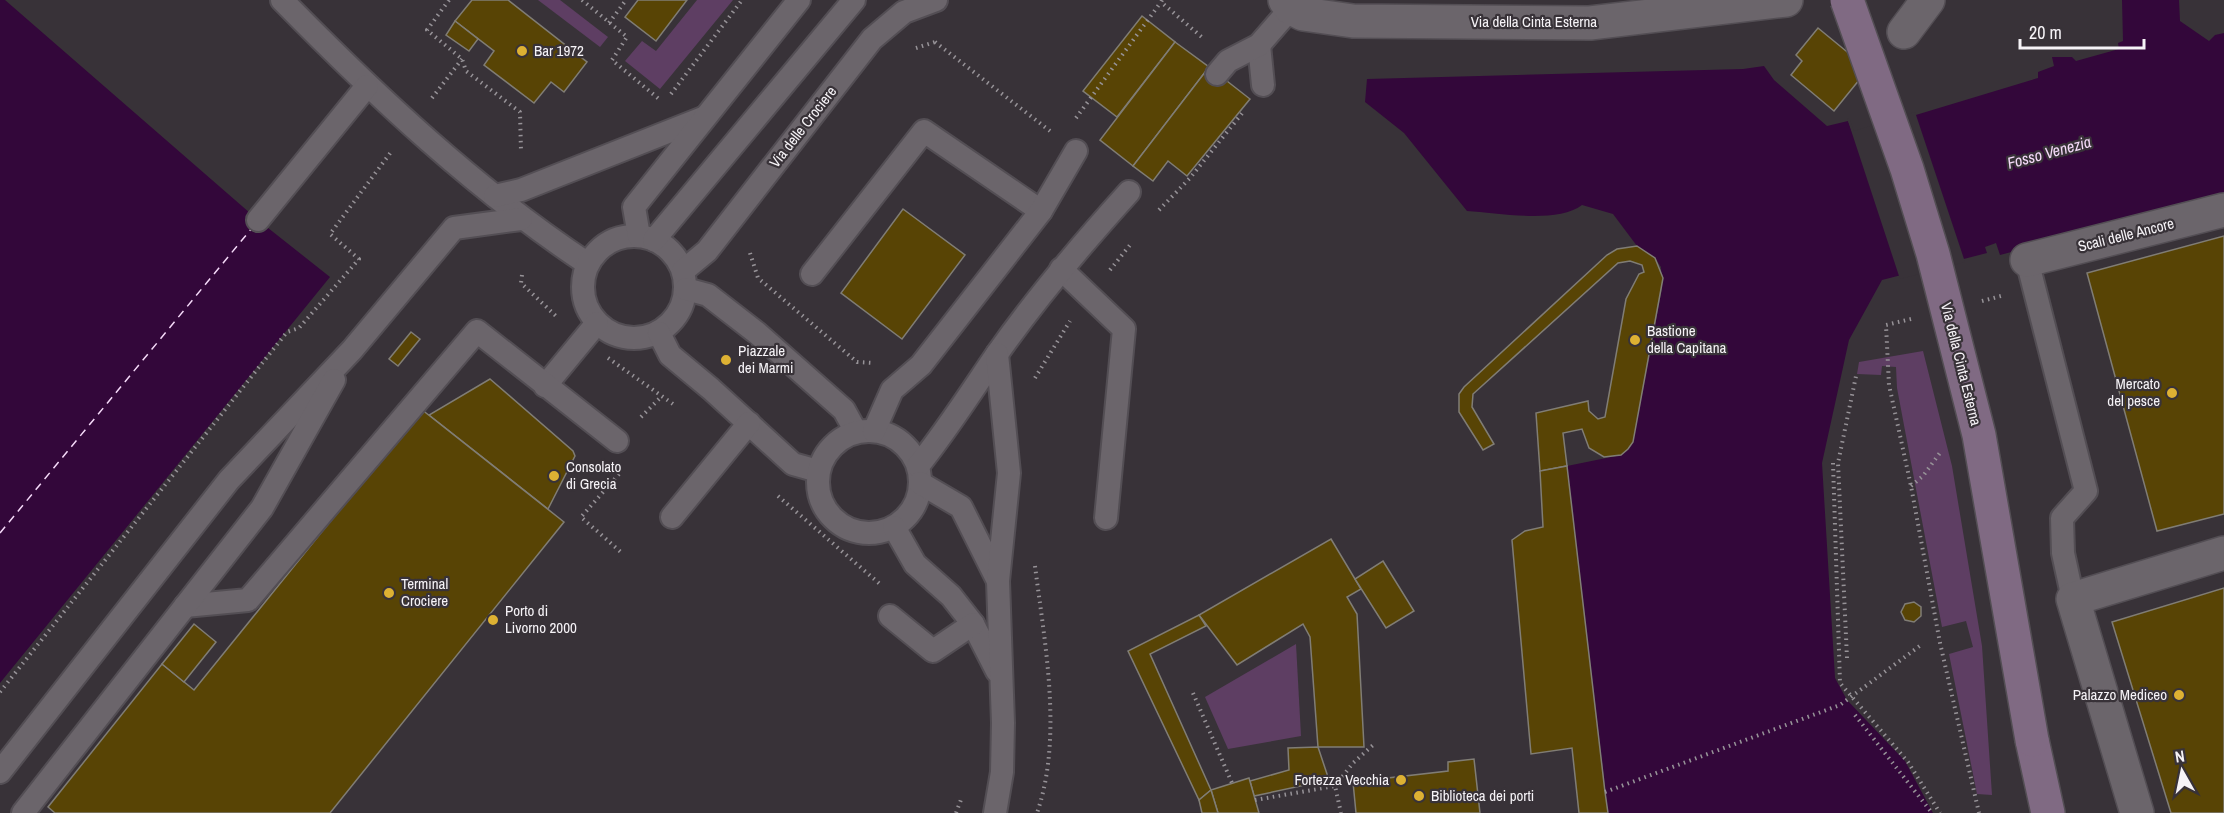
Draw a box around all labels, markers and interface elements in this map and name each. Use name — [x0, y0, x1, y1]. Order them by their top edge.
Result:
street label: Via della Cinta Esterna — [1471, 11, 1597, 32]
scale bar — [2020, 12, 2144, 50]
text: 20 m — [2029, 20, 2062, 45]
place label: Bar 1972 — [534, 40, 584, 61]
marker: Bar 1972 — [515, 44, 529, 58]
street label: Via delle Crociere — [764, 81, 841, 172]
water label: Fosso Venezia — [2005, 130, 2093, 174]
street label: Scali delle Ancore — [2076, 212, 2176, 257]
street label: Via della Cinta Esterna — [1936, 300, 1987, 428]
place label: Bastione della Capitana — [1647, 320, 1726, 358]
marker: Bastione della Capitana — [1628, 333, 1642, 347]
place label: Piazzale dei Marmi — [738, 340, 793, 378]
marker: Piazzale dei Marmi — [719, 353, 733, 367]
place label: Mercato del pesce — [2107, 373, 2160, 411]
marker: Mercato del pesce — [2165, 386, 2179, 400]
place label: Consolato di Grecia — [566, 456, 622, 494]
marker: Consolato di Grecia — [547, 469, 561, 483]
place label: Terminal Crociere — [401, 573, 448, 611]
marker: Terminal Crociere — [382, 586, 396, 600]
place label: Porto di Livorno 2000 — [505, 600, 577, 638]
marker: Porto di Livorno 2000 — [486, 613, 500, 627]
place label: Palazzo Mediceo — [2073, 684, 2167, 705]
marker: Palazzo Mediceo — [2172, 688, 2186, 702]
north arrow — [2152, 741, 2212, 801]
text: N — [2173, 745, 2186, 768]
place label: Fortezza Vecchia — [1295, 769, 1389, 790]
marker: Fortezza Vecchia — [1394, 773, 1408, 787]
place label: Biblioteca dei porti — [1431, 785, 1534, 806]
marker: Biblioteca dei porti — [1412, 789, 1426, 803]

